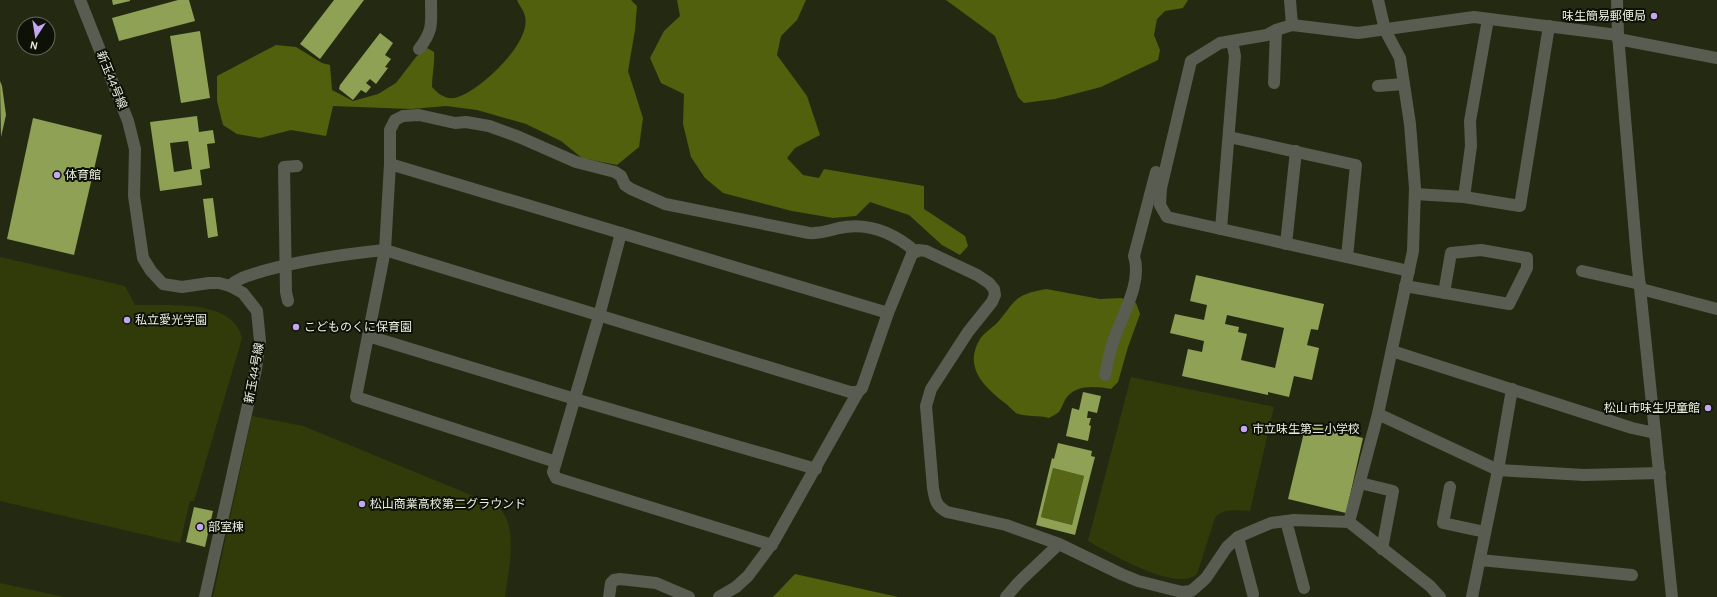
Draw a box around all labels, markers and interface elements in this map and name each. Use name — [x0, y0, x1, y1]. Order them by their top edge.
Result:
place label: 味生簡易郵便局 — [1562, 9, 1646, 23]
marker: 味生簡易郵便局 — [1649, 11, 1659, 21]
north arrow — [16, 16, 56, 56]
text: N — [29, 38, 39, 52]
street label: 新玉44号線 — [94, 49, 130, 111]
place label: 体育館 — [65, 168, 101, 182]
marker: 体育館 — [52, 170, 62, 180]
place label: 私立愛光学園 — [135, 313, 207, 327]
marker: 私立愛光学園 — [122, 315, 132, 325]
place label: こどものくに保育園 — [304, 320, 412, 334]
marker: こどものくに保育園 — [291, 322, 301, 332]
street label: 新玉44号線 — [242, 342, 266, 404]
place label: 松山市味生児童館 — [1604, 401, 1700, 415]
marker: 松山市味生児童館 — [1703, 403, 1713, 413]
place label: 市立味生第二小学校 — [1252, 422, 1360, 436]
marker: 市立味生第二小学校 — [1239, 424, 1249, 434]
place label: 松山商業高校第二グラウンド — [370, 497, 526, 511]
marker: 松山商業高校第二グラウンド — [357, 499, 367, 509]
place label: 部室棟 — [208, 520, 244, 534]
marker: 部室棟 — [195, 522, 205, 532]

